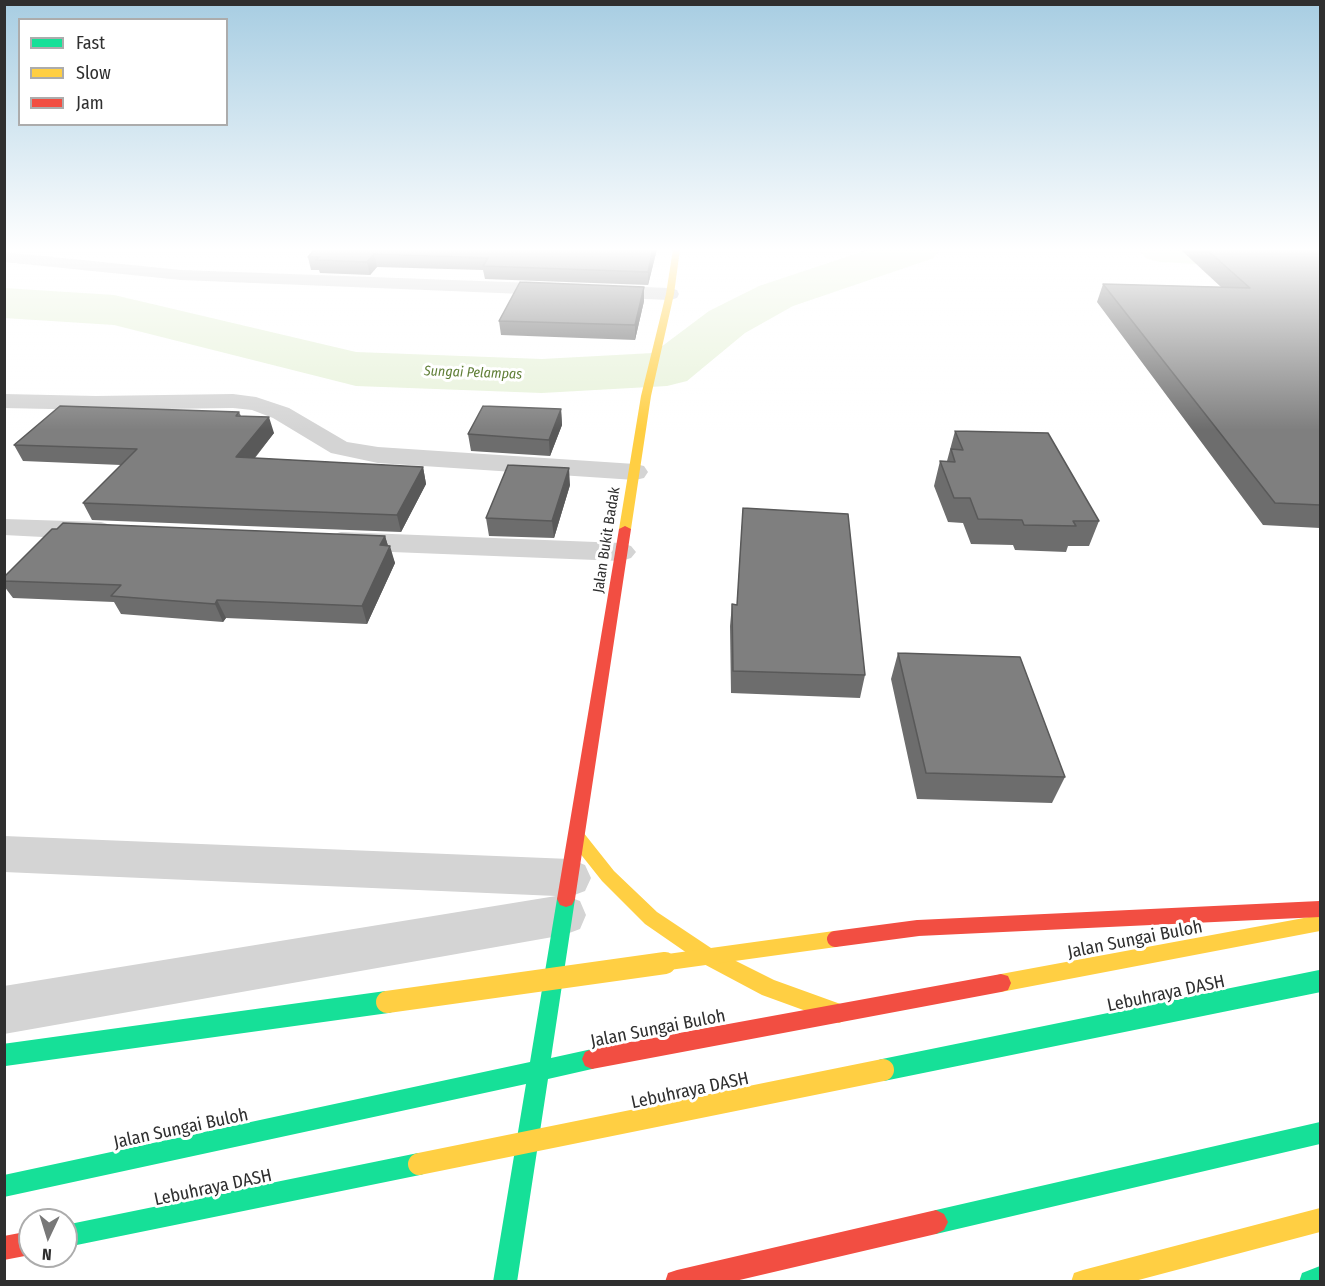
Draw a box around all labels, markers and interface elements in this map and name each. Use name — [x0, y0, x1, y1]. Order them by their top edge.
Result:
legend — [18, 18, 228, 126]
text: Fast — [76, 32, 105, 54]
text: Slow — [76, 62, 111, 84]
text: Jam — [76, 92, 104, 114]
water label: Sungai Pelampas — [424, 363, 522, 383]
street label: Jalan Bukit Badak — [590, 486, 624, 594]
street label: Jalan Sungai Buloh — [1066, 916, 1204, 964]
street label: Lebuhraya DASH — [1105, 971, 1227, 1017]
street label: Jalan Sungai Buloh — [589, 1005, 727, 1053]
street label: Lebuhraya DASH — [629, 1068, 751, 1114]
street label: Jalan Sungai Buloh — [112, 1104, 250, 1154]
street label: Lebuhraya DASH — [152, 1165, 274, 1211]
north arrow — [18, 1208, 78, 1268]
text: N — [41, 1245, 52, 1264]

